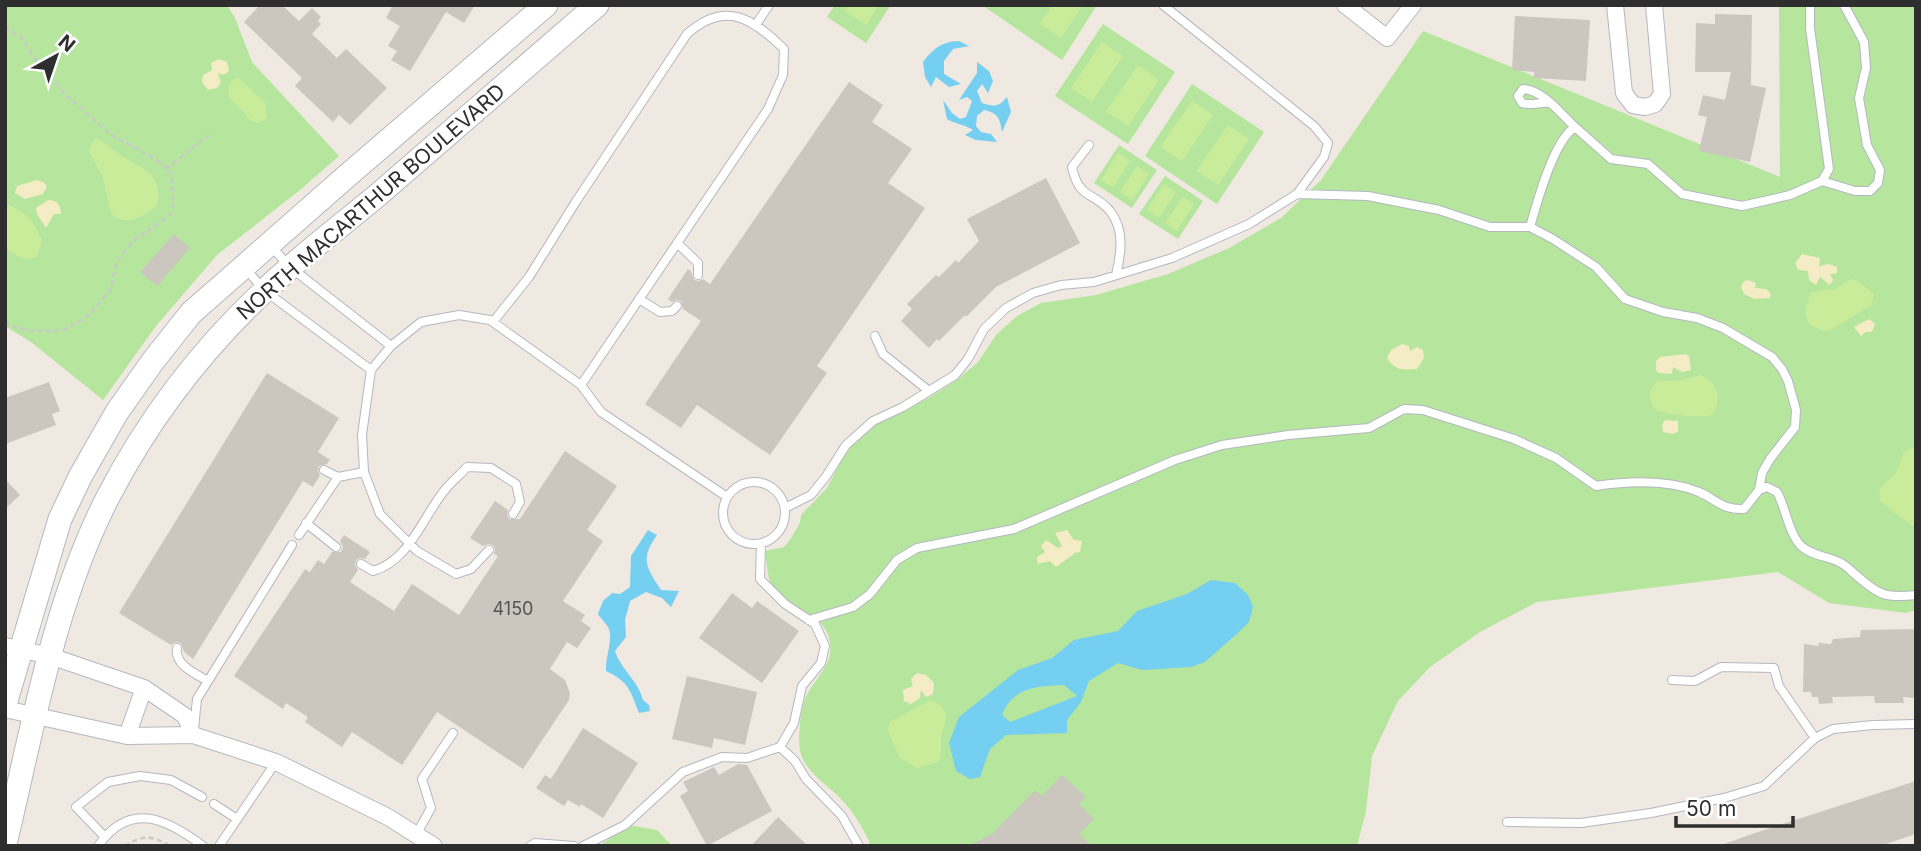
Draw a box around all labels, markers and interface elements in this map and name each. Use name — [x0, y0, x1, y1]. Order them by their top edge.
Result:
north arrow — [21, 21, 91, 91]
text: N — [54, 30, 80, 57]
street label: NORTH MACARTHUR BOULEVARD — [232, 79, 510, 325]
house number: 4150 — [493, 598, 533, 619]
scale bar — [1676, 784, 1793, 828]
text: 50 m — [1686, 796, 1736, 821]

